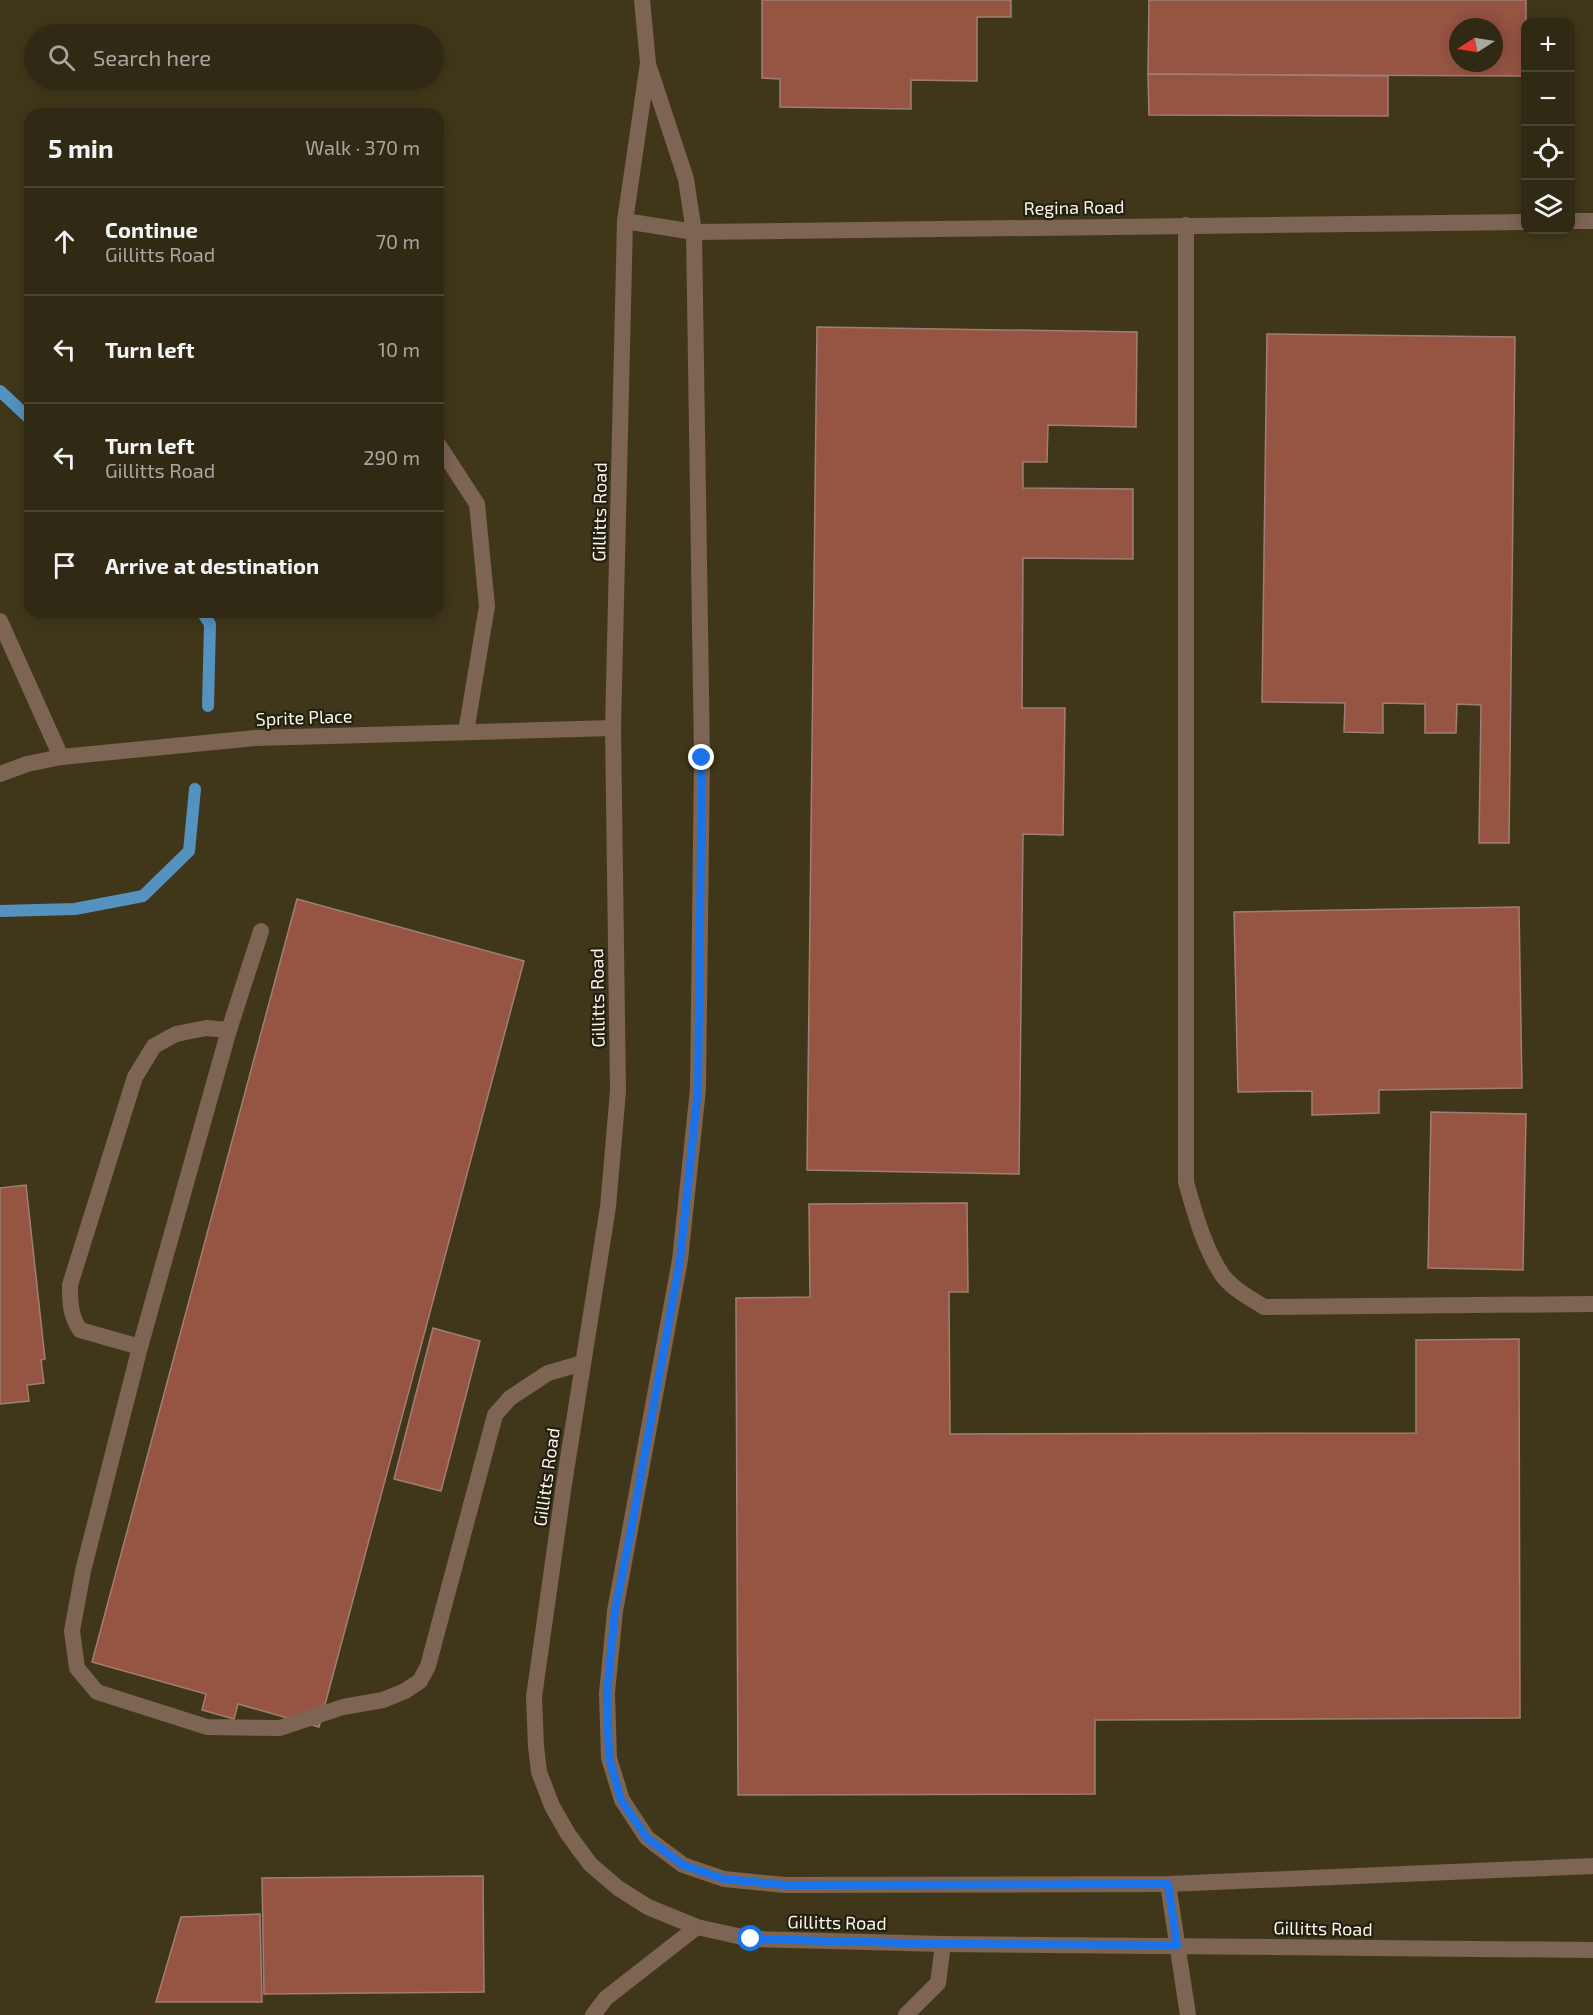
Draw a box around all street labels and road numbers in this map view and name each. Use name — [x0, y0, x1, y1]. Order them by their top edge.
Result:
street label: Regina Road — [1023, 195, 1125, 219]
street label: Gillitts Road — [587, 462, 611, 562]
street label: Sprite Place — [255, 704, 353, 730]
street label: Gillitts Road — [585, 948, 609, 1048]
street label: Gillitts Road — [528, 1426, 564, 1528]
street label: Gillitts Road — [787, 1910, 887, 1934]
street label: Gillitts Road — [1273, 1916, 1373, 1940]

